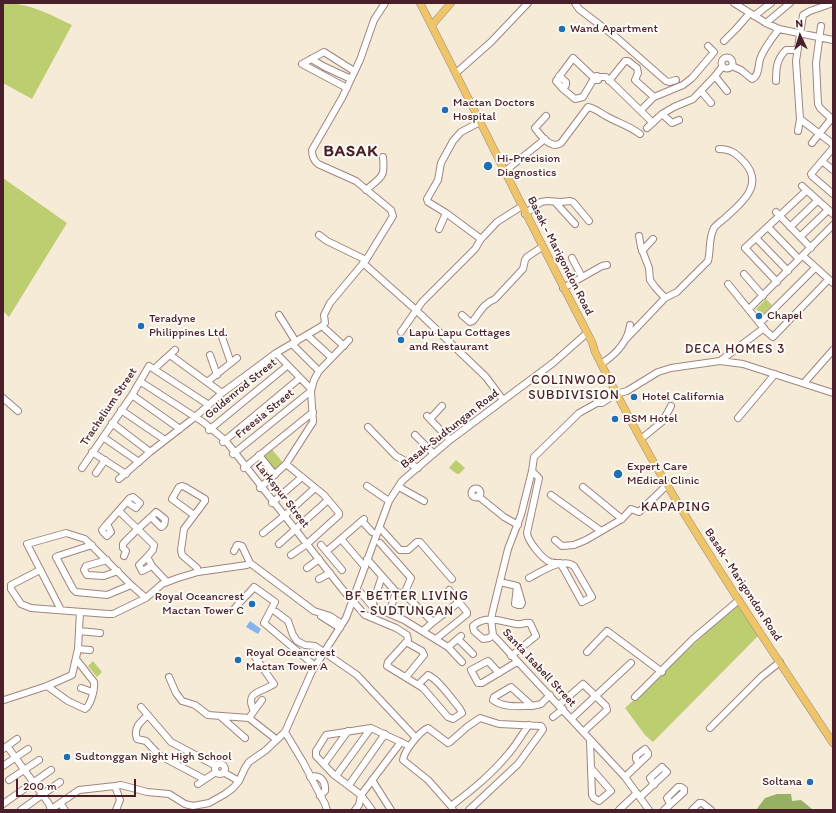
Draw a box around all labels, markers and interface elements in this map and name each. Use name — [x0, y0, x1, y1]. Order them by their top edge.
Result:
north arrow — [780, 16, 820, 56]
text: N — [795, 17, 803, 30]
place label: Wand Apartment — [570, 22, 658, 36]
marker: Wand Apartment — [557, 24, 567, 34]
place label: Mactan Doctors Hospital — [453, 96, 535, 124]
marker: Mactan Doctors Hospital — [440, 105, 450, 115]
district label: BASAK — [324, 142, 378, 162]
place label: Hi-Precision Diagnostics — [497, 152, 560, 180]
marker: Hi-Precision Diagnostics — [482, 160, 494, 172]
street label: Basak - Marigondon Road — [524, 194, 596, 318]
place label: Chapel — [767, 309, 802, 323]
marker: Chapel — [754, 311, 764, 321]
place label: Teradyne Philippines Ltd. — [149, 312, 228, 340]
marker: Teradyne Philippines Ltd. — [136, 321, 146, 331]
place label: Lapu Lapu Cottages and Restaurant — [409, 326, 510, 354]
marker: Lapu Lapu Cottages and Restaurant — [396, 335, 406, 345]
district label: DECA HOMES 3 — [685, 342, 785, 358]
street label: Goldenrod Street — [202, 356, 280, 422]
street label: Trachelium Street — [77, 365, 141, 449]
district label: COLINWOOD SUBDIVISION — [529, 373, 619, 404]
street label: Freesia Street — [233, 386, 297, 442]
street label: Basak-Sudtungan Road — [398, 386, 502, 472]
place label: Hotel California — [642, 390, 724, 404]
marker: Hotel California — [629, 392, 639, 402]
place label: BSM Hotel — [623, 412, 678, 426]
marker: BSM Hotel — [610, 414, 620, 424]
street label: Larkspur Street — [252, 459, 312, 531]
place label: Expert Care MEdical Clinic — [627, 460, 699, 488]
marker: Expert Care MEdical Clinic — [612, 468, 624, 480]
district label: KAPAPING — [641, 500, 711, 516]
street label: Basak - Marigondon Road — [701, 526, 785, 644]
district label: BF BETTER LIVING - SUDTUNGAN — [346, 589, 468, 620]
place label: Royal Oceancrest Mactan Tower C — [155, 590, 244, 618]
marker: Royal Oceancrest Mactan Tower C — [247, 599, 257, 609]
street label: Santa Isabell Street — [499, 626, 579, 710]
place label: Royal Oceancrest Mactan Tower A — [246, 646, 335, 674]
marker: Royal Oceancrest Mactan Tower A — [233, 655, 243, 665]
place label: Sudtonggan Night High School — [75, 750, 232, 764]
marker: Sudtonggan Night High School — [62, 752, 72, 762]
scale bar — [18, 771, 138, 797]
place label: Soltana — [762, 775, 802, 789]
marker: Soltana — [805, 777, 815, 787]
text: 200 m — [23, 779, 57, 793]

